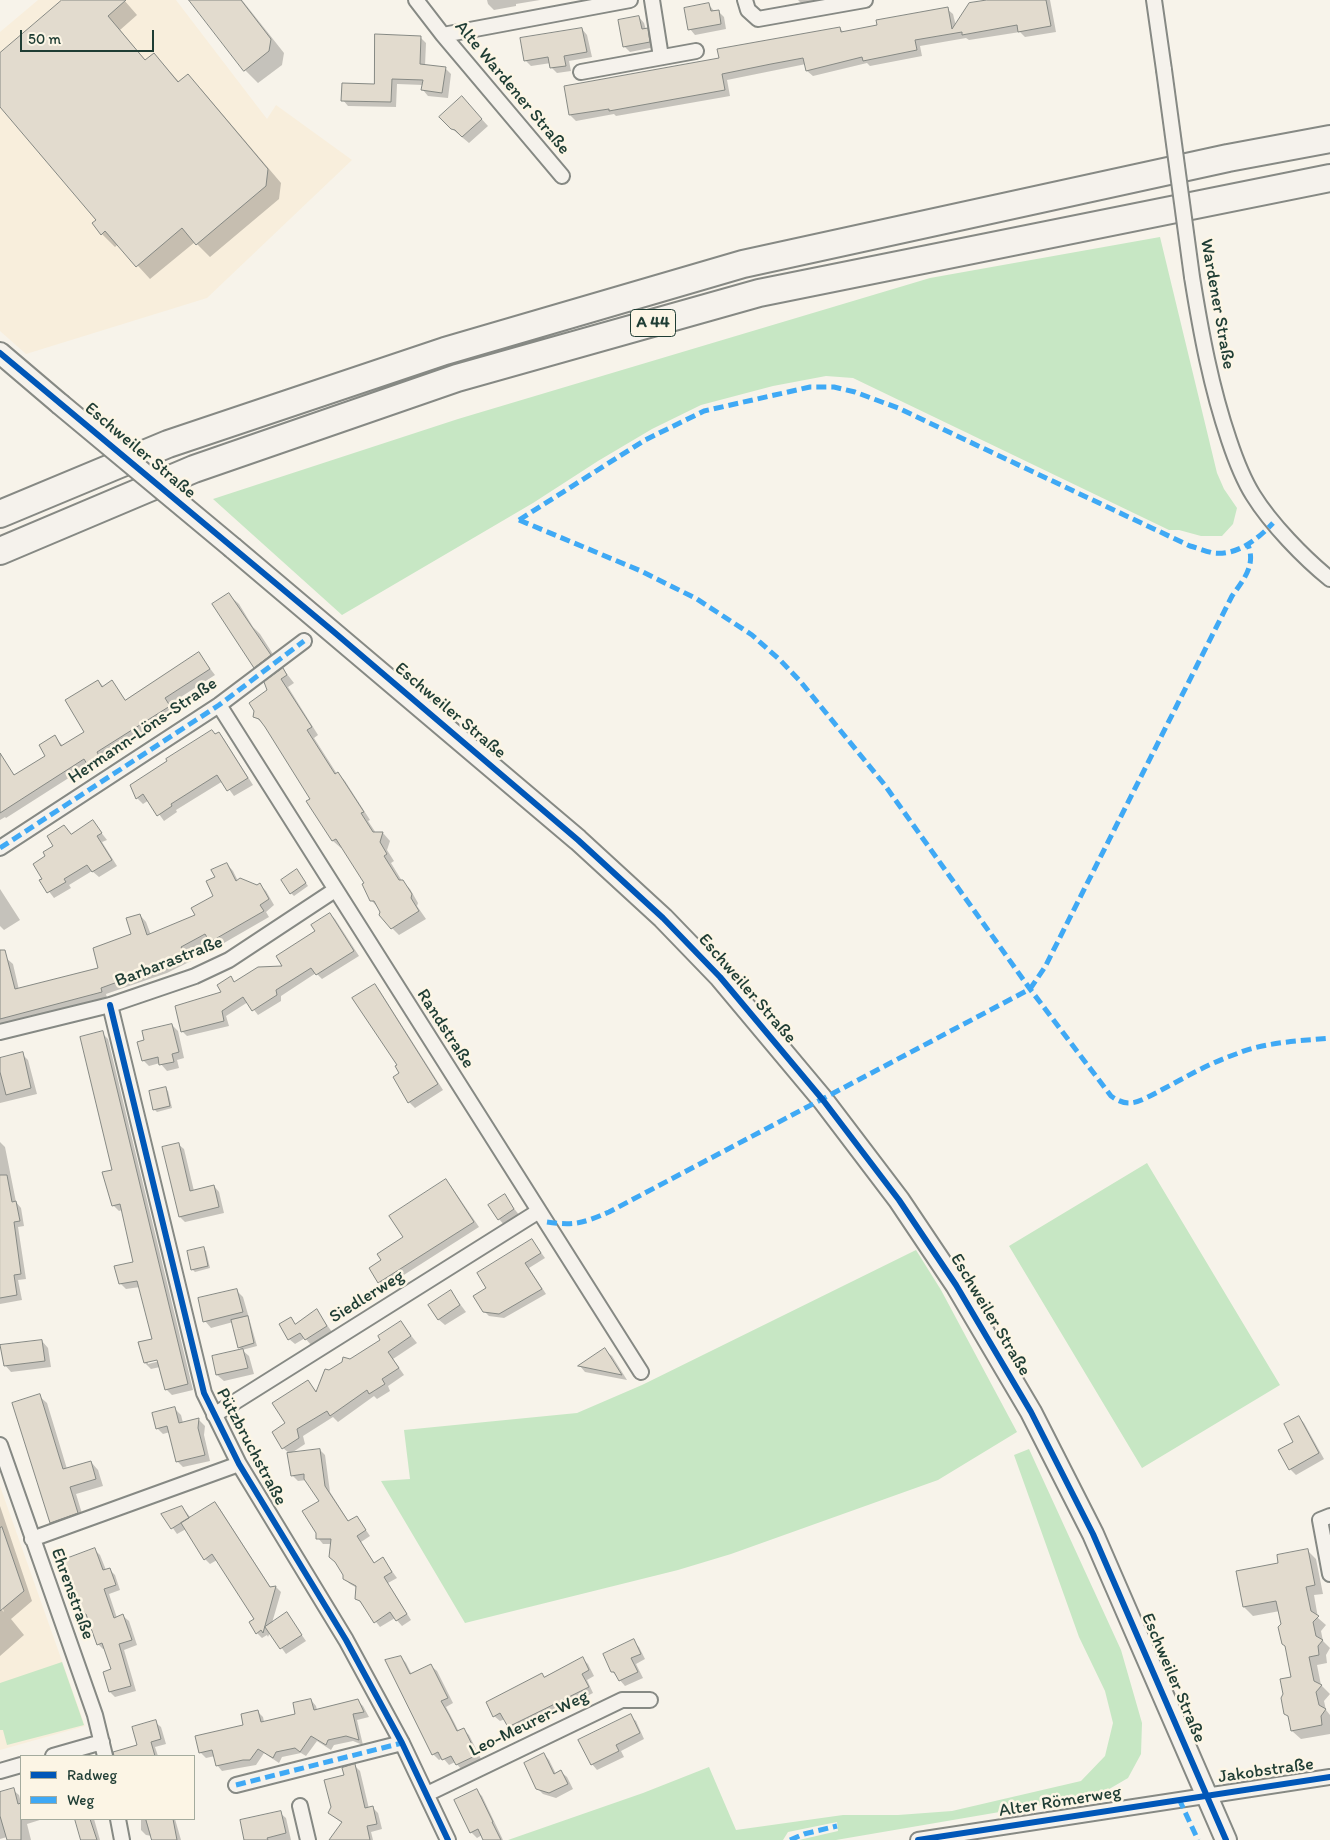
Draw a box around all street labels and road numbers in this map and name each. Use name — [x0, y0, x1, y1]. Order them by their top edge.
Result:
street label: Alte Wardener Straße — [450, 17, 574, 159]
street label: Wardener Straße — [1195, 237, 1239, 371]
road number: A 44 — [630, 309, 676, 336]
street label: Eschweiler Straße — [80, 398, 200, 504]
street label: Eschweiler Straße — [390, 658, 510, 764]
street label: Hermann-Löns-Straße — [64, 673, 222, 789]
street label: Eschweiler Straße — [693, 930, 801, 1048]
street label: Barbarastraße — [112, 932, 226, 992]
street label: Randstraße — [411, 985, 479, 1073]
street label: Eschweiler Straße — [945, 1250, 1035, 1380]
street label: Siedlerweg — [326, 1266, 408, 1328]
street label: Pützbruchstraße — [211, 1385, 291, 1509]
street label: Ehrenstraße — [45, 1545, 99, 1643]
street label: Eschweiler Straße — [1136, 1610, 1210, 1746]
street label: Leo-Meurer-Weg — [466, 1686, 592, 1762]
street label: Jakobstraße — [1217, 1754, 1315, 1788]
street label: Alter Römerweg — [997, 1782, 1123, 1822]

